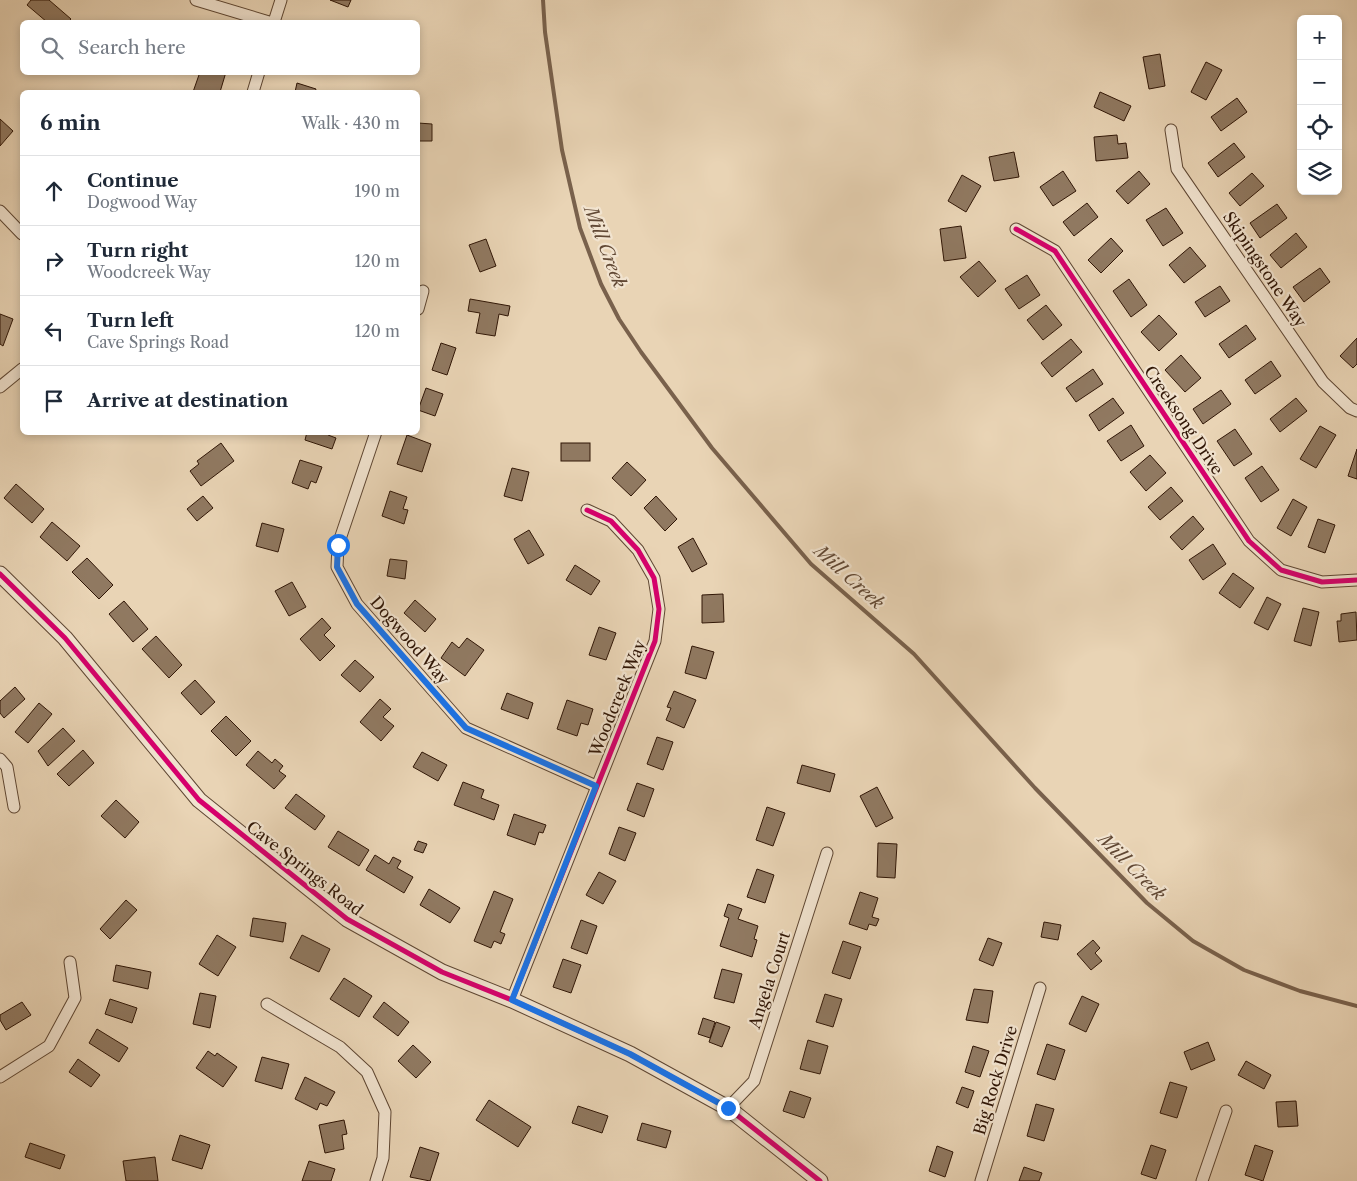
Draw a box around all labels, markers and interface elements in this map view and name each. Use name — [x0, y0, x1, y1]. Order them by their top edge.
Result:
map controls — [1297, 15, 1342, 195]
button: + — [1297, 15, 1342, 60]
search box — [20, 20, 420, 75]
icon: search — [38, 34, 66, 62]
text: Search here — [78, 36, 186, 59]
button: − — [1297, 60, 1342, 105]
button: locate — [1297, 105, 1342, 150]
text: 6 min — [40, 110, 101, 135]
text: Walk · 430 m — [301, 113, 400, 133]
button: layers — [1297, 150, 1342, 195]
text: Continue — [87, 169, 179, 192]
icon: ahead — [40, 177, 68, 205]
text: 190 m — [355, 181, 400, 201]
text: Dogwood Way — [87, 192, 197, 212]
water label: Mill Creek — [579, 201, 631, 292]
street label: Skipingstone Way — [1219, 207, 1312, 331]
text: Turn right — [87, 239, 188, 262]
icon: right — [40, 247, 68, 275]
text: 120 m — [355, 251, 400, 271]
text: Woodcreek Way — [87, 262, 211, 282]
text: Turn left — [87, 309, 174, 332]
icon: left — [40, 317, 68, 345]
text: 120 m — [355, 321, 400, 341]
text: Cave Springs Road — [87, 332, 229, 352]
street label: Creeksong Drive — [1140, 362, 1228, 478]
icon: arrive — [40, 387, 68, 415]
text: Arrive at destination — [87, 389, 288, 412]
route start — [327, 534, 350, 557]
water label: Mill Creek — [808, 539, 889, 614]
street label: Dogwood Way — [366, 592, 454, 689]
street label: Woodcreek Way — [584, 636, 650, 760]
street label: Cave Springs Road — [243, 816, 367, 920]
water label: Mill Creek — [1092, 827, 1171, 906]
street label: Angela Court — [744, 929, 794, 1032]
street label: Big Rock Drive — [969, 1023, 1021, 1137]
route end — [717, 1097, 740, 1120]

